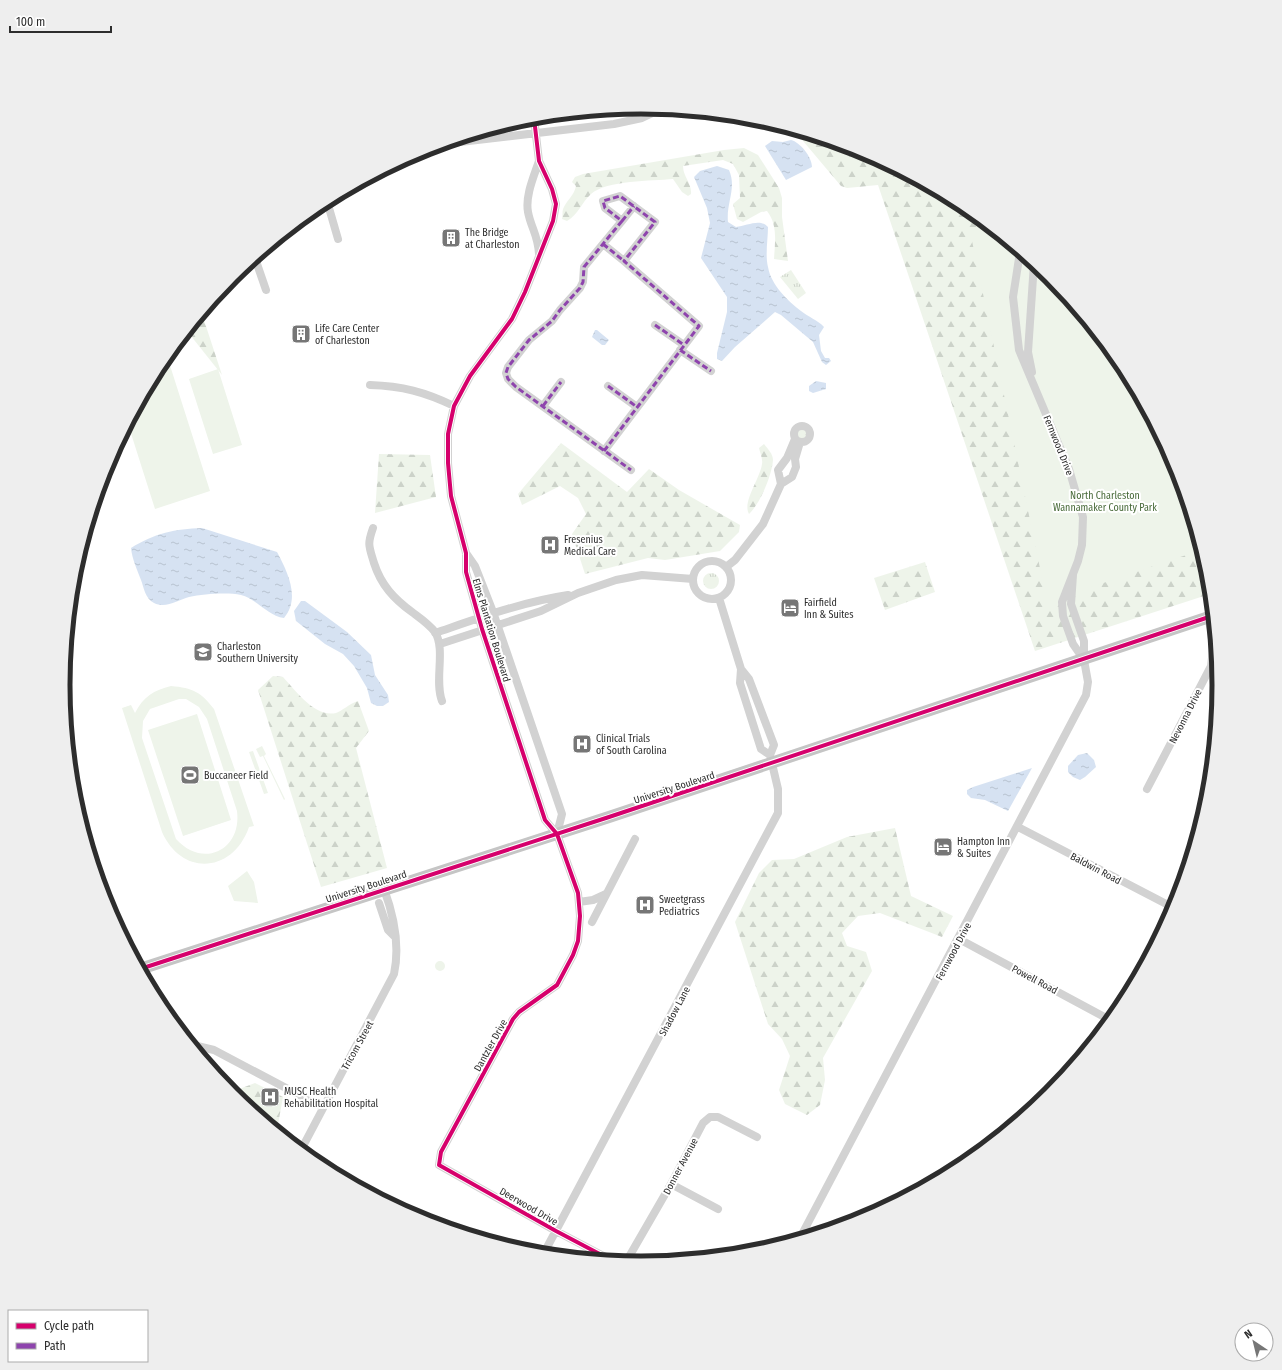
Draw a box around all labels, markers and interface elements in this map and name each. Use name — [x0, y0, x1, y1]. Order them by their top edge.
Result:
scale bar — [10, 8, 111, 34]
text: 100 m — [16, 15, 45, 29]
building icon: The Bridge at Charleston — [440, 227, 462, 249]
place label: The Bridge at Charleston — [465, 227, 520, 251]
building icon: Life Care Center of Charleston — [290, 323, 312, 345]
place label: Life Care Center of Charleston — [315, 323, 380, 347]
street label: Fernwood Drive — [1041, 414, 1076, 477]
park label: North Charleston Wannamaker County Park — [1053, 490, 1157, 514]
hospital icon: Fresenius Medical Care — [539, 534, 561, 556]
place label: Fresenius Medical Care — [564, 534, 616, 558]
street label: Elms Plantation Boulevard — [470, 577, 512, 683]
hotel icon: Fairfield Inn & Suites — [779, 597, 801, 619]
place label: Fairfield Inn & Suites — [804, 597, 854, 621]
school or university icon: Charleston Southern University — [192, 641, 214, 663]
place label: Charleston Southern University — [217, 641, 298, 665]
street label: Nevonna Drive — [1167, 687, 1205, 746]
hospital icon: Clinical Trials of South Carolina — [571, 733, 593, 755]
place label: Clinical Trials of South Carolina — [596, 733, 667, 757]
sports icon: Buccaneer Field — [179, 764, 201, 786]
street label: University Boulevard — [632, 769, 716, 807]
place label: Buccaneer Field — [204, 770, 268, 782]
hotel icon: Hampton Inn & Suites — [932, 836, 954, 858]
place label: Hampton Inn & Suites — [957, 836, 1010, 860]
street label: Baldwin Road — [1068, 851, 1123, 887]
street label: University Boulevard — [324, 868, 408, 906]
hospital icon: Sweetgrass Pediatrics — [634, 894, 656, 916]
place label: Sweetgrass Pediatrics — [659, 894, 705, 918]
street label: Fernwood Drive — [934, 920, 974, 982]
street label: Powell Road — [1010, 963, 1059, 997]
street label: Shadow Lane — [657, 985, 693, 1038]
street label: Dantzler Drive — [472, 1017, 510, 1074]
street label: Tricom Street — [339, 1018, 377, 1072]
hospital icon: MUSC Health Rehabilitation Hospital — [259, 1086, 281, 1108]
place label: MUSC Health Rehabilitation Hospital — [284, 1086, 379, 1110]
street label: Donner Avenue — [661, 1136, 701, 1197]
street label: Deerwood Drive — [497, 1185, 560, 1228]
legend — [8, 1310, 148, 1362]
text: Cycle path — [44, 1319, 94, 1333]
north arrow — [1234, 1322, 1274, 1362]
text: N — [1242, 1327, 1255, 1341]
text: Path — [44, 1339, 66, 1353]

